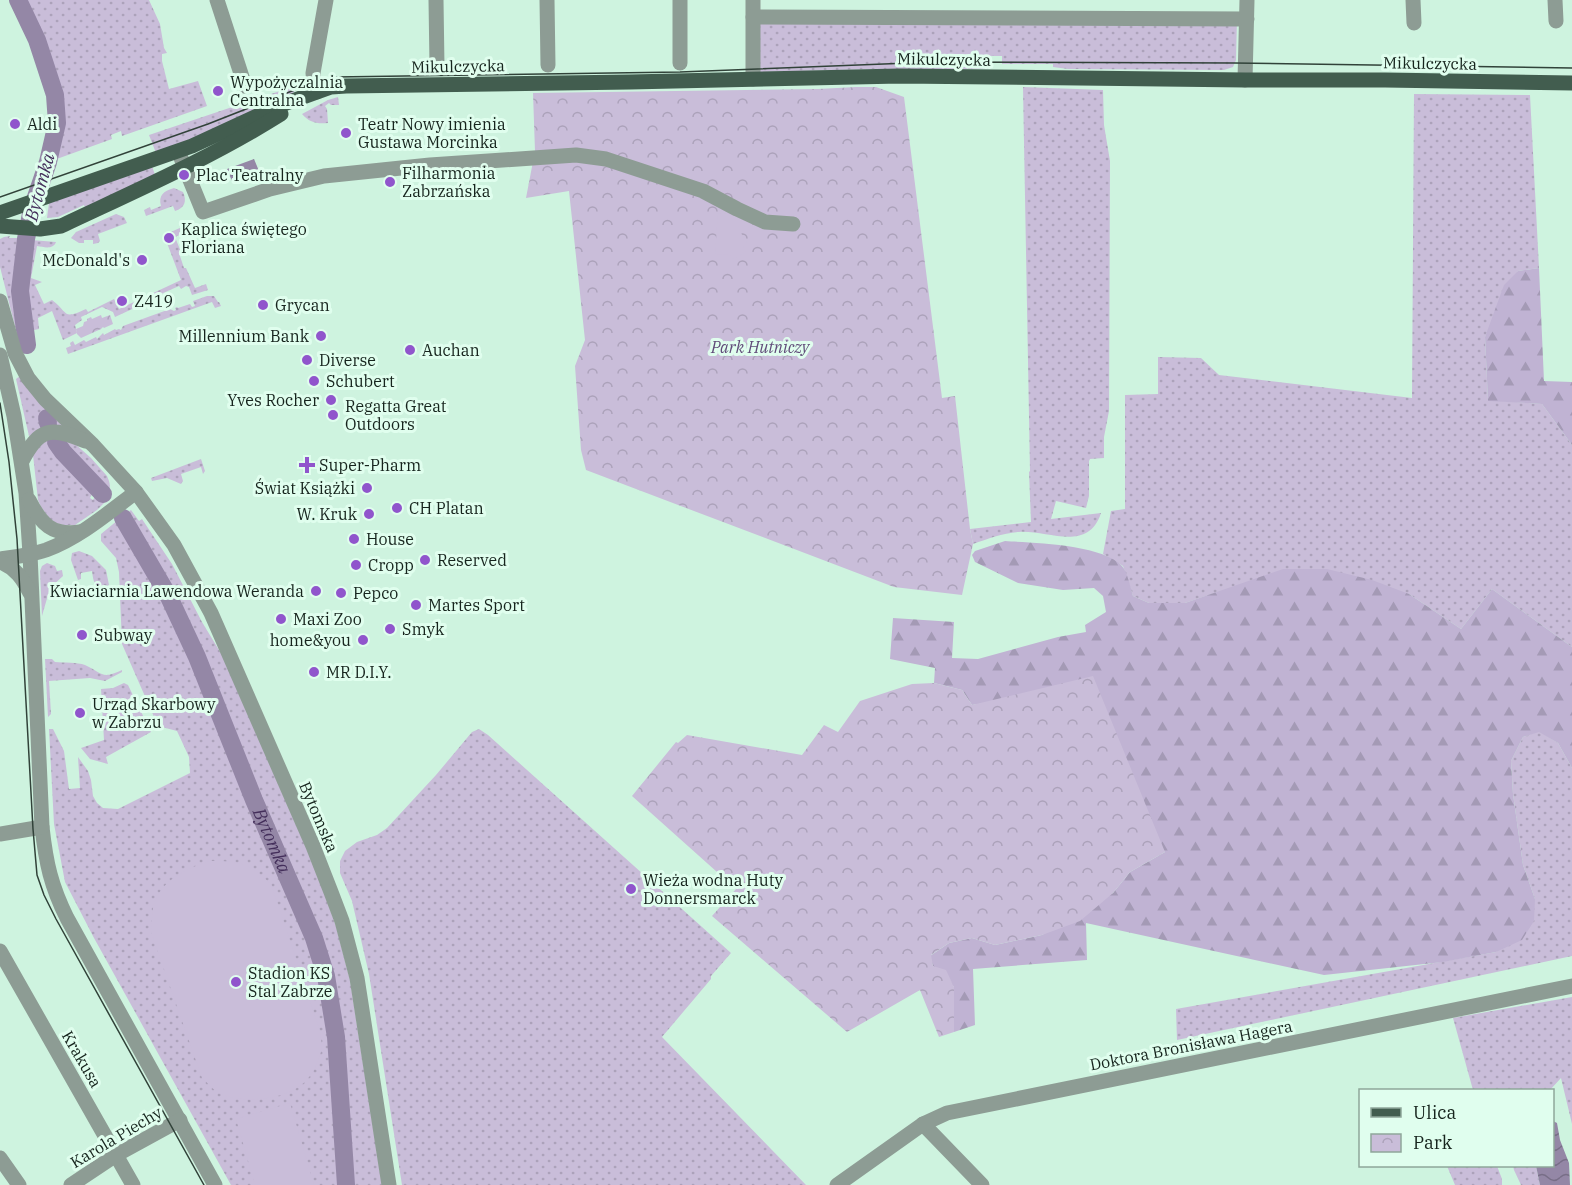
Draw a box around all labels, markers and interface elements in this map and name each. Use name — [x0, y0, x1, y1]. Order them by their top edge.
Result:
street label: Mikulczycka — [897, 48, 991, 70]
street label: Mikulczycka — [1383, 52, 1477, 74]
street label: Mikulczycka — [411, 55, 505, 77]
place label: Wypożyczalnia Centralna — [230, 72, 343, 110]
marker: Wypożyczalnia Centralna — [211, 84, 225, 98]
place label: Aldi — [27, 114, 57, 134]
place label: Teatr Nowy imienia Gustawa Morcinka — [358, 114, 506, 152]
marker: Aldi — [8, 117, 22, 131]
marker: Teatr Nowy imienia Gustawa Morcinka — [339, 126, 353, 140]
water label: Bytomka — [19, 150, 60, 224]
place label: Filharmonia Zabrzańska — [402, 163, 496, 201]
place label: Plac Teatralny — [196, 165, 304, 185]
marker: Plac Teatralny — [177, 168, 191, 182]
marker: Filharmonia Zabrzańska — [383, 175, 397, 189]
place label: Kaplica świętego Floriana — [181, 219, 307, 257]
marker: Kaplica świętego Floriana — [162, 231, 176, 245]
place label: McDonald's — [42, 250, 130, 270]
marker: McDonald's — [135, 253, 149, 267]
place label: Z419 — [134, 291, 173, 311]
marker: Z419 — [115, 294, 129, 308]
place label: Grycan — [275, 295, 330, 315]
marker: Grycan — [256, 298, 270, 312]
place label: Millennium Bank — [178, 326, 310, 346]
marker: Millennium Bank — [314, 329, 328, 343]
park label: Park Hutniczy — [710, 337, 811, 357]
place label: Auchan — [422, 340, 480, 360]
marker: Auchan — [403, 343, 417, 357]
place label: Diverse — [319, 350, 376, 370]
marker: Diverse — [300, 353, 314, 367]
place label: Schubert — [326, 371, 395, 391]
marker: Schubert — [307, 374, 321, 388]
place label: Yves Rocher — [227, 390, 319, 410]
marker: Yves Rocher — [324, 393, 338, 407]
place label: Regatta Great Outdoors — [345, 396, 447, 434]
marker: Regatta Great Outdoors — [326, 408, 340, 422]
place label: Super-Pharm — [319, 455, 421, 475]
marker: Super-Pharm — [300, 458, 314, 472]
place label: Świat Książki — [255, 477, 355, 498]
marker: Świat Książki — [360, 481, 374, 495]
place label: CH Platan — [409, 498, 484, 518]
marker: CH Platan — [390, 501, 404, 515]
place label: W. Kruk — [297, 504, 358, 524]
marker: W. Kruk — [362, 507, 376, 521]
place label: House — [366, 529, 414, 549]
marker: House — [347, 532, 361, 546]
place label: Reserved — [437, 550, 507, 570]
marker: Reserved — [418, 553, 432, 567]
place label: Cropp — [368, 555, 414, 575]
marker: Cropp — [349, 558, 363, 572]
place label: Kwiaciarnia Lawendowa Weranda — [49, 581, 304, 601]
place label: Pepco — [353, 583, 398, 603]
marker: Kwiaciarnia Lawendowa Weranda — [309, 584, 323, 598]
marker: Pepco — [334, 586, 348, 600]
place label: Martes Sport — [428, 595, 525, 615]
marker: Martes Sport — [409, 598, 423, 612]
place label: Maxi Zoo — [293, 609, 362, 629]
marker: Maxi Zoo — [274, 612, 288, 626]
place label: Smyk — [402, 619, 445, 639]
marker: Smyk — [383, 622, 397, 636]
place label: Subway — [94, 625, 153, 645]
marker: Subway — [75, 628, 89, 642]
place label: home&you — [270, 630, 351, 650]
marker: home&you — [356, 633, 370, 647]
place label: MR D.I.Y. — [326, 662, 392, 682]
marker: MR D.I.Y. — [307, 665, 321, 679]
place label: Urząd Skarbowy w Zabrzu — [92, 694, 216, 732]
marker: Urząd Skarbowy w Zabrzu — [73, 706, 87, 720]
street label: Bytomska — [295, 779, 343, 856]
water label: Bytomka — [247, 803, 297, 877]
place label: Wieża wodna Huty Donnersmarck — [643, 870, 783, 908]
marker: Wieża wodna Huty Donnersmarck — [624, 882, 638, 896]
place label: Stadion KS Stal Zabrze — [248, 963, 332, 1001]
marker: Stadion KS Stal Zabrze — [229, 975, 243, 989]
street label: Doktora Bronisława Hagera — [1088, 1015, 1294, 1074]
street label: Krakusa — [58, 1027, 106, 1091]
legend — [1359, 1089, 1554, 1167]
text: Ulica — [1413, 1101, 1457, 1124]
street label: Karola Piechy — [67, 1102, 166, 1172]
text: Park — [1413, 1131, 1453, 1154]

